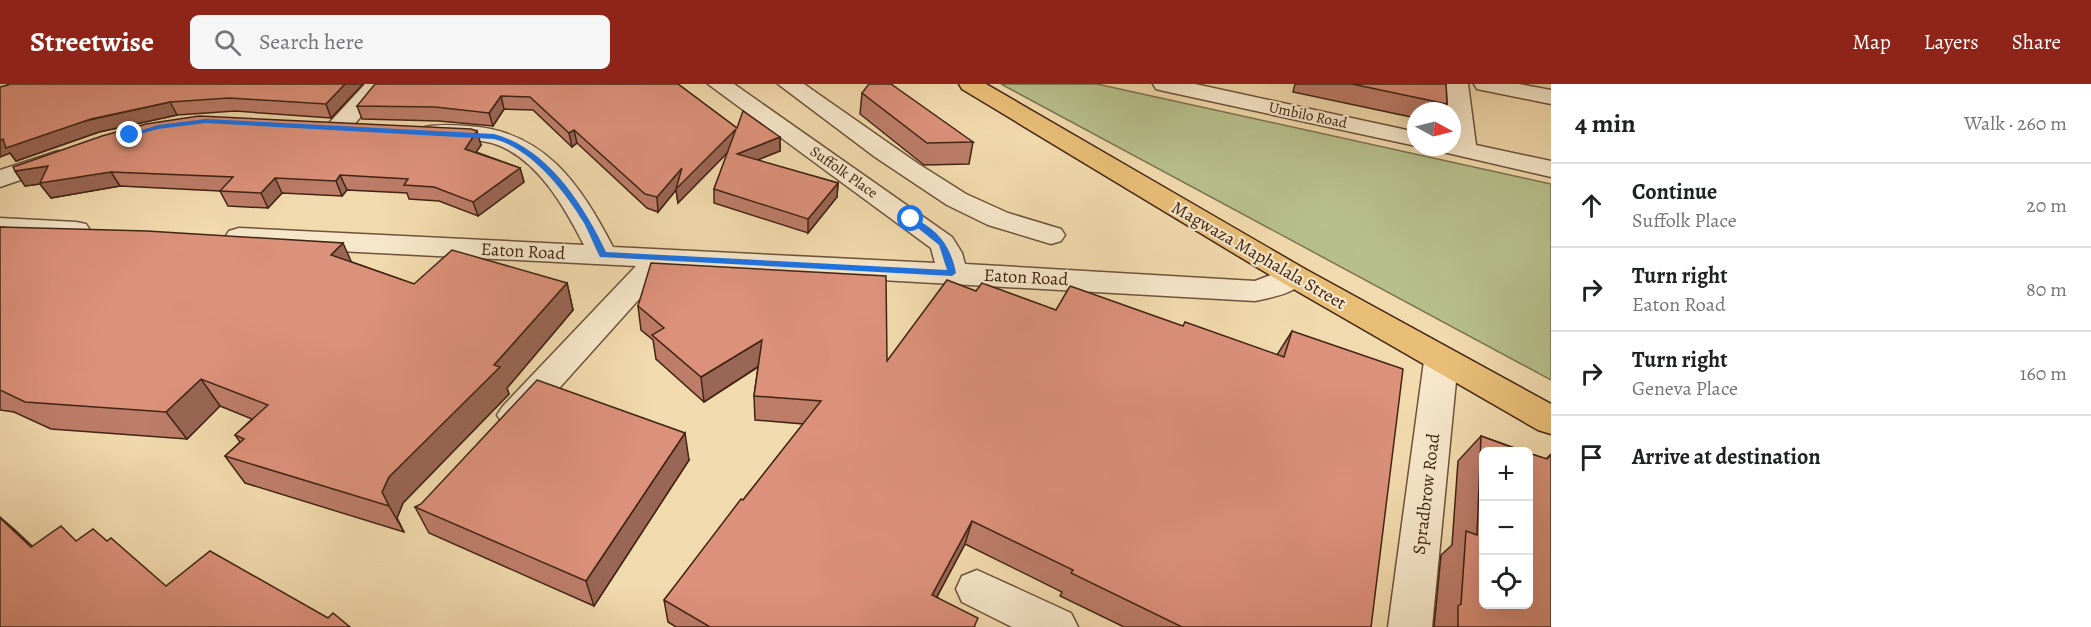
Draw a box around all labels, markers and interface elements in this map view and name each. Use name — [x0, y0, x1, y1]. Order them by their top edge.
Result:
search box — [190, 15, 610, 69]
text: Streetwise — [30, 23, 154, 61]
icon: search — [211, 26, 244, 59]
text: Search here — [259, 27, 364, 57]
text: Map — [1852, 28, 1891, 56]
text: Layers — [1924, 28, 1979, 56]
text: Share — [2012, 28, 2061, 56]
street label: Umbilo Road — [1267, 97, 1350, 133]
north arrow — [1407, 102, 1461, 156]
text: 4 min — [1575, 106, 1636, 141]
text: Walk · 260 m — [1964, 110, 2067, 137]
route end — [116, 121, 142, 147]
street label: Suffolk Place — [806, 141, 882, 203]
text: Continue — [1632, 177, 1717, 207]
icon: ahead — [1575, 189, 1608, 222]
text: 20 m — [2026, 192, 2067, 219]
street label: Magwaza Maphalala Street — [1167, 195, 1351, 315]
route start — [897, 205, 923, 231]
text: Suffolk Place — [1632, 207, 1737, 234]
street label: Eaton Road — [480, 237, 566, 265]
text: Turn right — [1632, 261, 1728, 291]
street label: Eaton Road — [983, 263, 1069, 291]
icon: right — [1575, 273, 1608, 306]
text: 80 m — [2026, 276, 2067, 303]
text: Eaton Road — [1632, 291, 1726, 318]
text: Turn right — [1632, 345, 1728, 375]
icon: right — [1575, 357, 1608, 390]
text: 160 m — [2020, 360, 2067, 387]
text: Geneva Place — [1632, 375, 1738, 402]
street label: Spradbrow Road — [1407, 432, 1445, 556]
icon: arrive — [1575, 441, 1608, 474]
text: Arrive at destination — [1632, 442, 1821, 472]
map controls — [1479, 447, 1533, 609]
button: + — [1479, 447, 1533, 501]
button: − — [1479, 501, 1533, 555]
button: locate — [1479, 555, 1533, 609]

